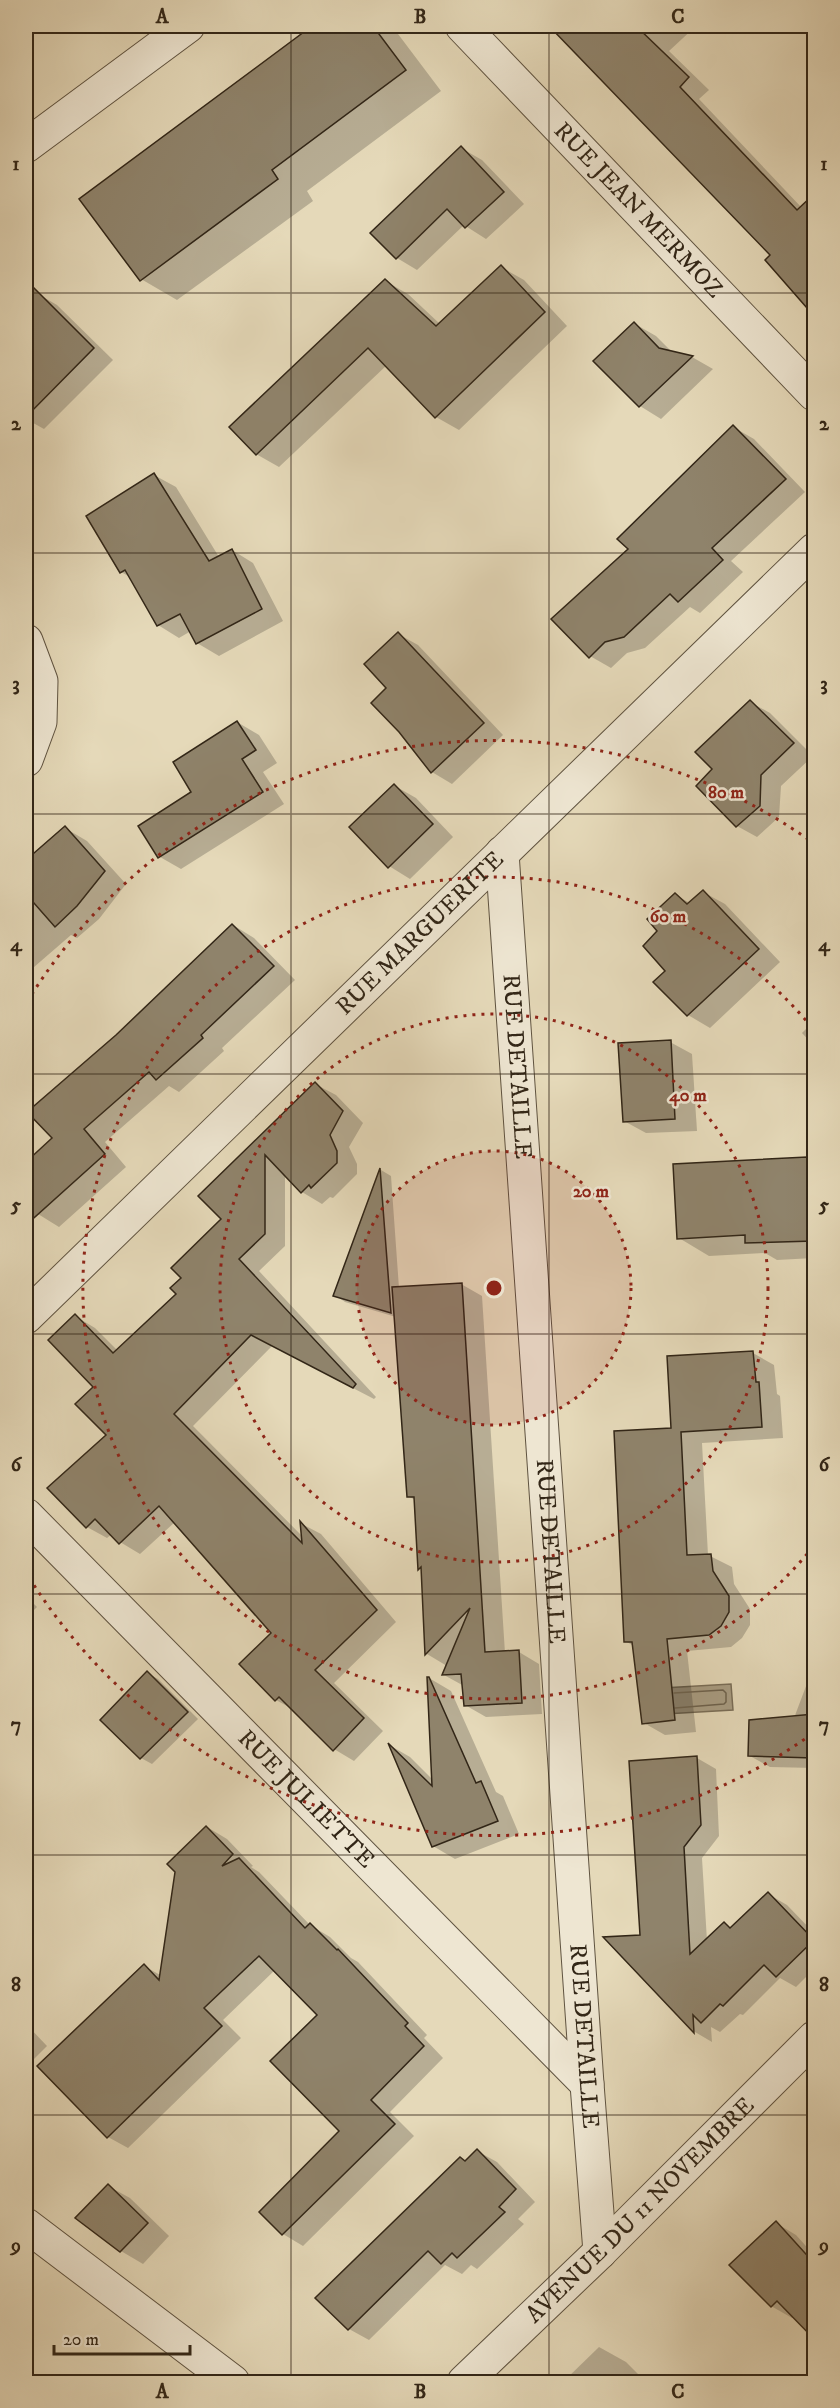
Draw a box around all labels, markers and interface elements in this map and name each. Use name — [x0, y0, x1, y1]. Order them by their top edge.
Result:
text: A — [155, 5, 170, 30]
text: B — [414, 5, 426, 30]
text: C — [671, 5, 685, 30]
street label: RUE JEAN MERMOZ — [547, 116, 729, 305]
text: 1 — [12, 152, 20, 177]
text: 1 — [820, 152, 828, 177]
text: 2 — [11, 412, 22, 437]
text: 2 — [819, 412, 830, 437]
text: 3 — [12, 672, 20, 697]
text: 3 — [820, 672, 828, 697]
text: 80 m — [708, 782, 745, 804]
street label: RUE MARGUERITE — [330, 845, 510, 1022]
text: 60 m — [650, 906, 687, 928]
text: 4 — [10, 933, 23, 958]
text: 4 — [818, 933, 831, 958]
street label: RUE DETAILLE — [495, 973, 538, 1160]
text: 40 m — [668, 1085, 707, 1107]
text: 20 m — [573, 1181, 609, 1203]
text: 5 — [10, 1193, 21, 1218]
text: 5 — [818, 1193, 829, 1218]
centre of rings — [484, 1278, 504, 1298]
text: 6 — [11, 1453, 23, 1478]
text: 6 — [819, 1453, 831, 1478]
street label: RUE DETAILLE — [529, 1458, 572, 1645]
text: 7 — [11, 1713, 21, 1738]
text: 7 — [819, 1713, 829, 1738]
street label: RUE JULIETTE — [231, 1724, 381, 1875]
street label: RUE DETAILLE — [562, 1943, 605, 2130]
text: 8 — [11, 1973, 21, 1998]
text: 8 — [819, 1973, 829, 1998]
street label: AVENUE DU 11 NOVEMBRE — [519, 2091, 761, 2330]
text: 9 — [9, 2234, 21, 2259]
text: 9 — [817, 2234, 829, 2259]
scale bar — [54, 2318, 190, 2356]
text: 20 m — [63, 2329, 99, 2351]
text: A — [155, 2380, 170, 2405]
text: B — [414, 2380, 426, 2405]
text: C — [671, 2380, 685, 2405]

